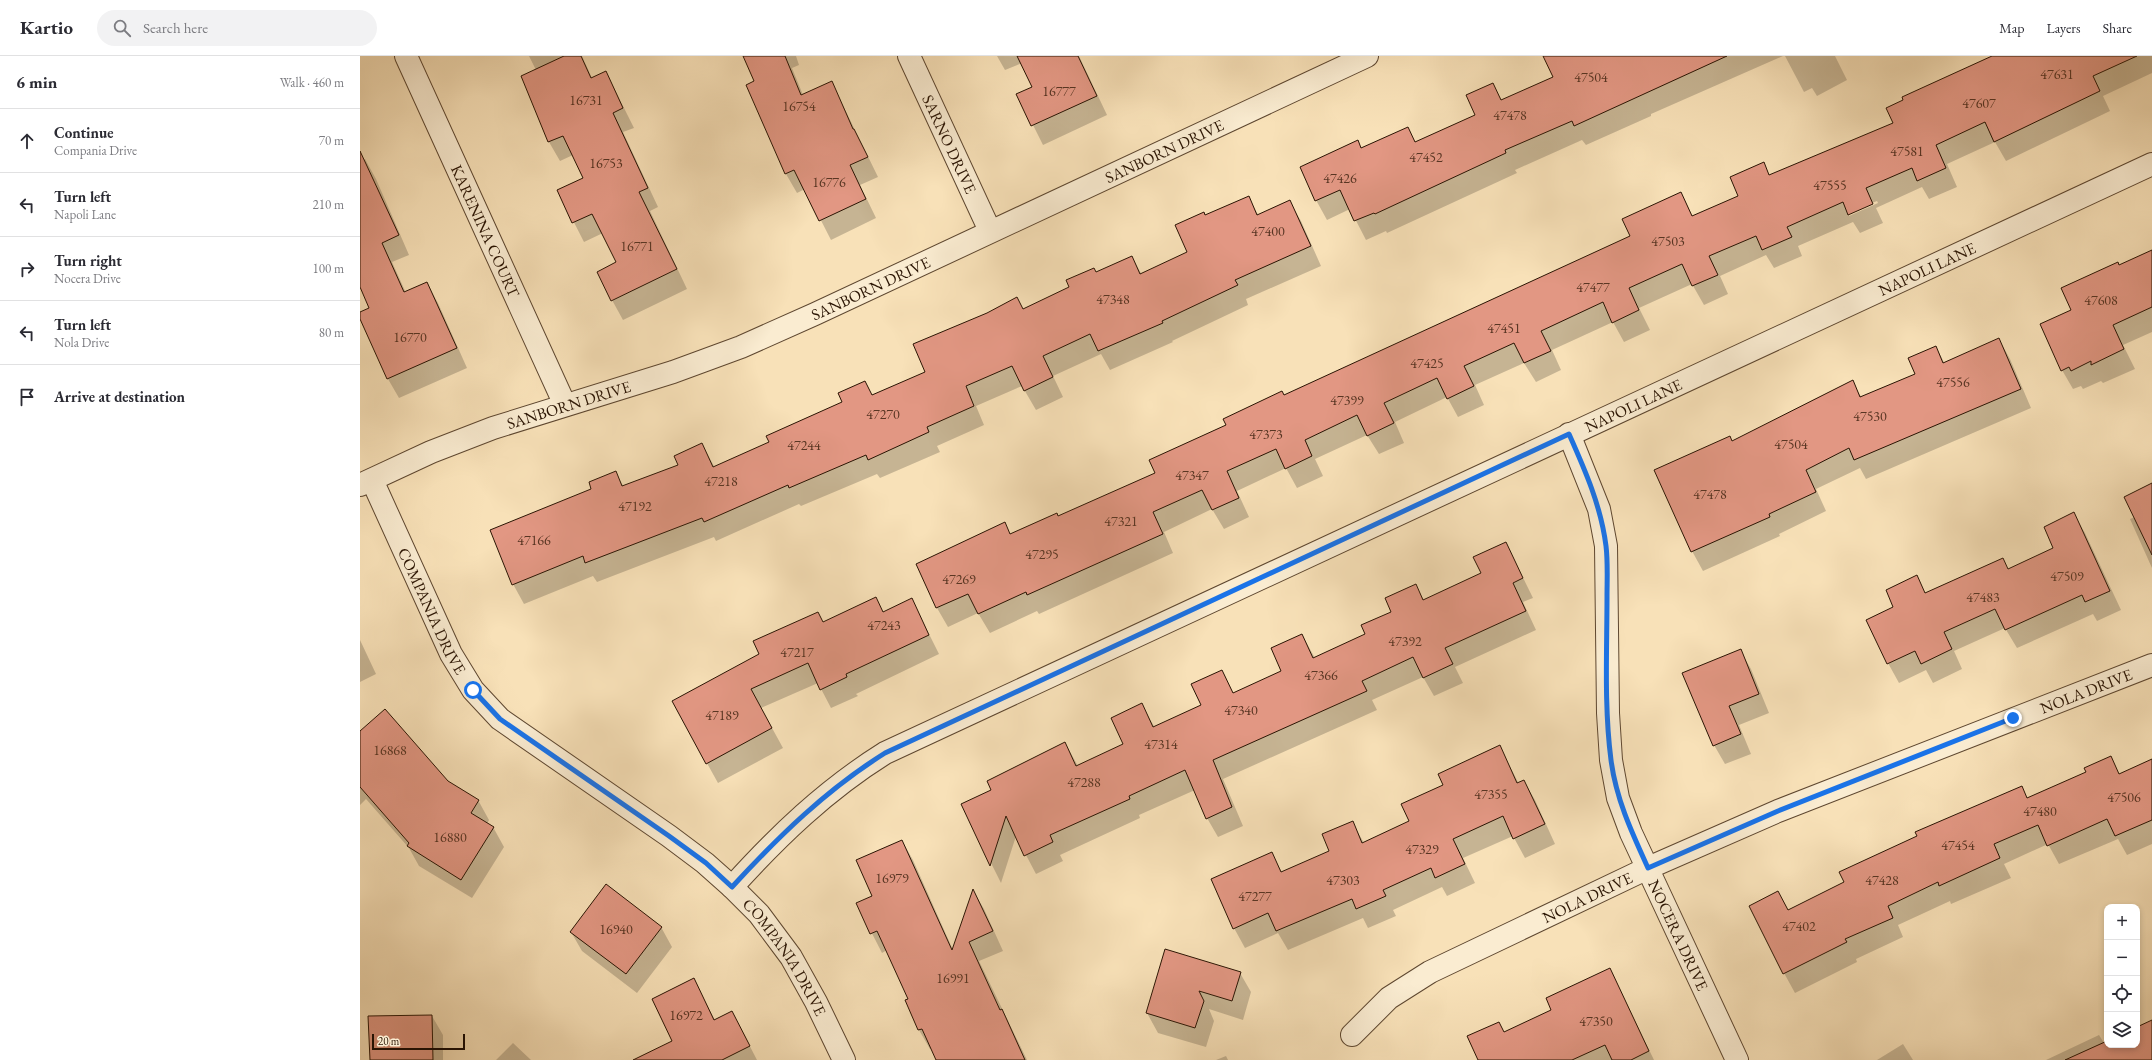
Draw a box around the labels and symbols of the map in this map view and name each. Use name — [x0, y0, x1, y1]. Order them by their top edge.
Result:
house number: 47631 — [2040, 65, 2074, 83]
house number: 47504 — [1574, 68, 1608, 86]
house number: 16777 — [1042, 82, 1076, 100]
house number: 16731 — [569, 91, 603, 109]
street label: SARNO DRIVE — [918, 91, 982, 197]
house number: 47607 — [1962, 94, 1996, 112]
house number: 16754 — [782, 97, 816, 115]
house number: 47478 — [1493, 106, 1527, 124]
street label: SANBORN DRIVE — [1101, 114, 1227, 188]
house number: 47581 — [1890, 142, 1924, 160]
house number: 47452 — [1409, 148, 1443, 166]
house number: 16753 — [589, 154, 623, 172]
street label: KARENINA COURT — [446, 161, 525, 301]
house number: 47426 — [1323, 169, 1357, 187]
house number: 16776 — [812, 173, 846, 191]
house number: 47555 — [1813, 176, 1847, 194]
house number: 47400 — [1251, 222, 1285, 240]
house number: 47503 — [1651, 232, 1685, 250]
house number: 16771 — [620, 237, 654, 255]
street label: NAPOLI LANE — [1875, 237, 1979, 300]
street label: SANBORN DRIVE — [808, 251, 933, 325]
house number: 47477 — [1576, 278, 1610, 296]
house number: 47348 — [1096, 290, 1130, 308]
house number: 47608 — [2084, 291, 2118, 309]
house number: 47451 — [1487, 319, 1521, 337]
house number: 16770 — [393, 328, 427, 346]
house number: 47425 — [1410, 354, 1444, 372]
house number: 47556 — [1936, 373, 1970, 391]
street label: NAPOLI LANE — [1581, 374, 1685, 437]
street label: SANBORN DRIVE — [504, 375, 633, 434]
house number: 47399 — [1330, 391, 1364, 409]
house number: 47270 — [866, 405, 900, 423]
house number: 47530 — [1853, 407, 1887, 425]
house number: 47373 — [1249, 425, 1283, 443]
house number: 47504 — [1774, 435, 1808, 453]
house number: 47244 — [787, 436, 821, 454]
house number: 47347 — [1175, 466, 1209, 484]
house number: 47218 — [704, 472, 738, 490]
house number: 47478 — [1693, 485, 1727, 503]
house number: 47192 — [618, 497, 652, 515]
house number: 47321 — [1104, 512, 1138, 530]
house number: 47166 — [517, 531, 551, 549]
street label: COMPANIA DRIVE — [394, 544, 471, 678]
house number: 47295 — [1025, 545, 1059, 563]
house number: 47509 — [2050, 567, 2084, 585]
house number: 47269 — [942, 570, 976, 588]
house number: 47483 — [1966, 588, 2000, 606]
house number: 47243 — [867, 616, 901, 634]
house number: 47392 — [1388, 632, 1422, 650]
house number: 47217 — [780, 643, 814, 661]
street label: NOLA DRIVE — [2037, 663, 2135, 718]
house number: 47366 — [1304, 666, 1338, 684]
route start — [464, 681, 482, 699]
house number: 47340 — [1224, 701, 1258, 719]
house number: 47189 — [705, 706, 739, 724]
route end — [2004, 709, 2022, 727]
house number: 47314 — [1144, 735, 1178, 753]
house number: 16868 — [373, 741, 407, 759]
house number: 47288 — [1067, 773, 1101, 791]
house number: 47355 — [1474, 785, 1508, 803]
house number: 47506 — [2107, 788, 2141, 806]
house number: 47480 — [2023, 802, 2057, 820]
house number: 16880 — [433, 828, 467, 846]
house number: 47454 — [1941, 836, 1975, 854]
house number: 47329 — [1405, 840, 1439, 858]
street label: NOLA DRIVE — [1539, 867, 1636, 927]
house number: 16979 — [875, 869, 909, 887]
house number: 47303 — [1326, 871, 1360, 889]
house number: 47428 — [1865, 871, 1899, 889]
street label: NOCERA DRIVE — [1644, 876, 1714, 994]
house number: 47277 — [1238, 887, 1272, 905]
street label: COMPANIA DRIVE — [738, 893, 832, 1019]
house number: 47402 — [1782, 917, 1816, 935]
house number: 16940 — [599, 920, 633, 938]
house number: 16991 — [936, 969, 970, 987]
house number: 16972 — [669, 1006, 703, 1024]
house number: 47350 — [1579, 1012, 1613, 1030]
scale bar — [372, 1032, 465, 1051]

